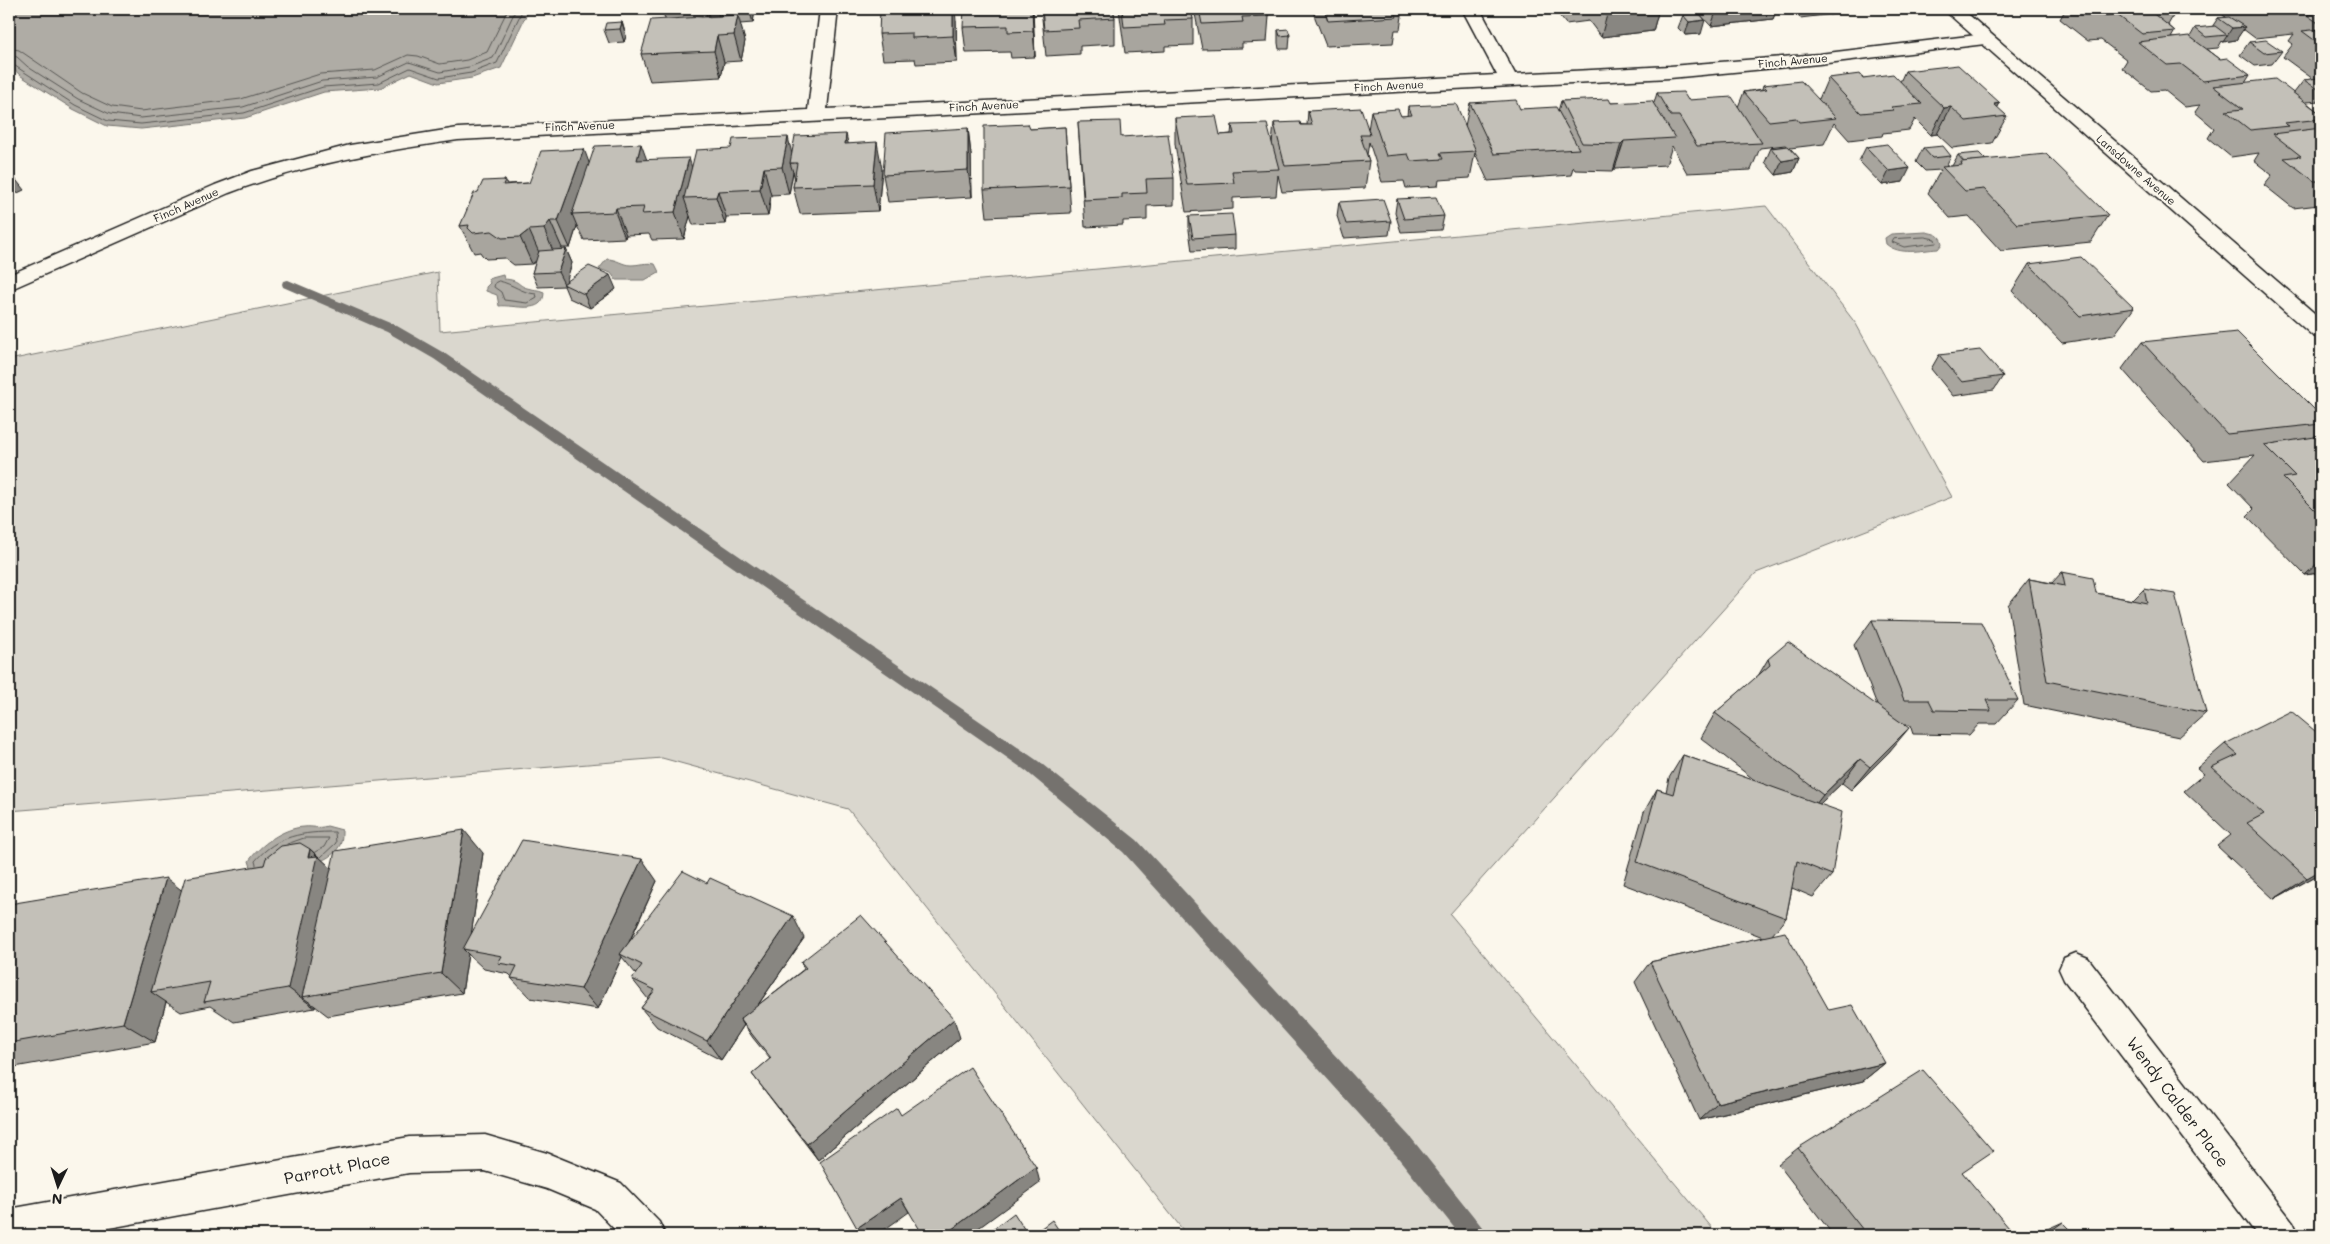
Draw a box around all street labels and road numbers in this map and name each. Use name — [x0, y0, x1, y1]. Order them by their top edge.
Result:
street label: Finch Avenue — [1757, 50, 1829, 71]
street label: Finch Avenue — [1354, 76, 1424, 95]
street label: Finch Avenue — [949, 96, 1019, 115]
street label: Finch Avenue — [545, 117, 615, 134]
street label: Lansdowne Avenue — [2093, 131, 2179, 208]
street label: Finch Avenue — [151, 183, 221, 226]
street label: Wendy Calder Place — [2122, 1032, 2234, 1171]
street label: Parrott Place — [282, 1147, 392, 1188]

